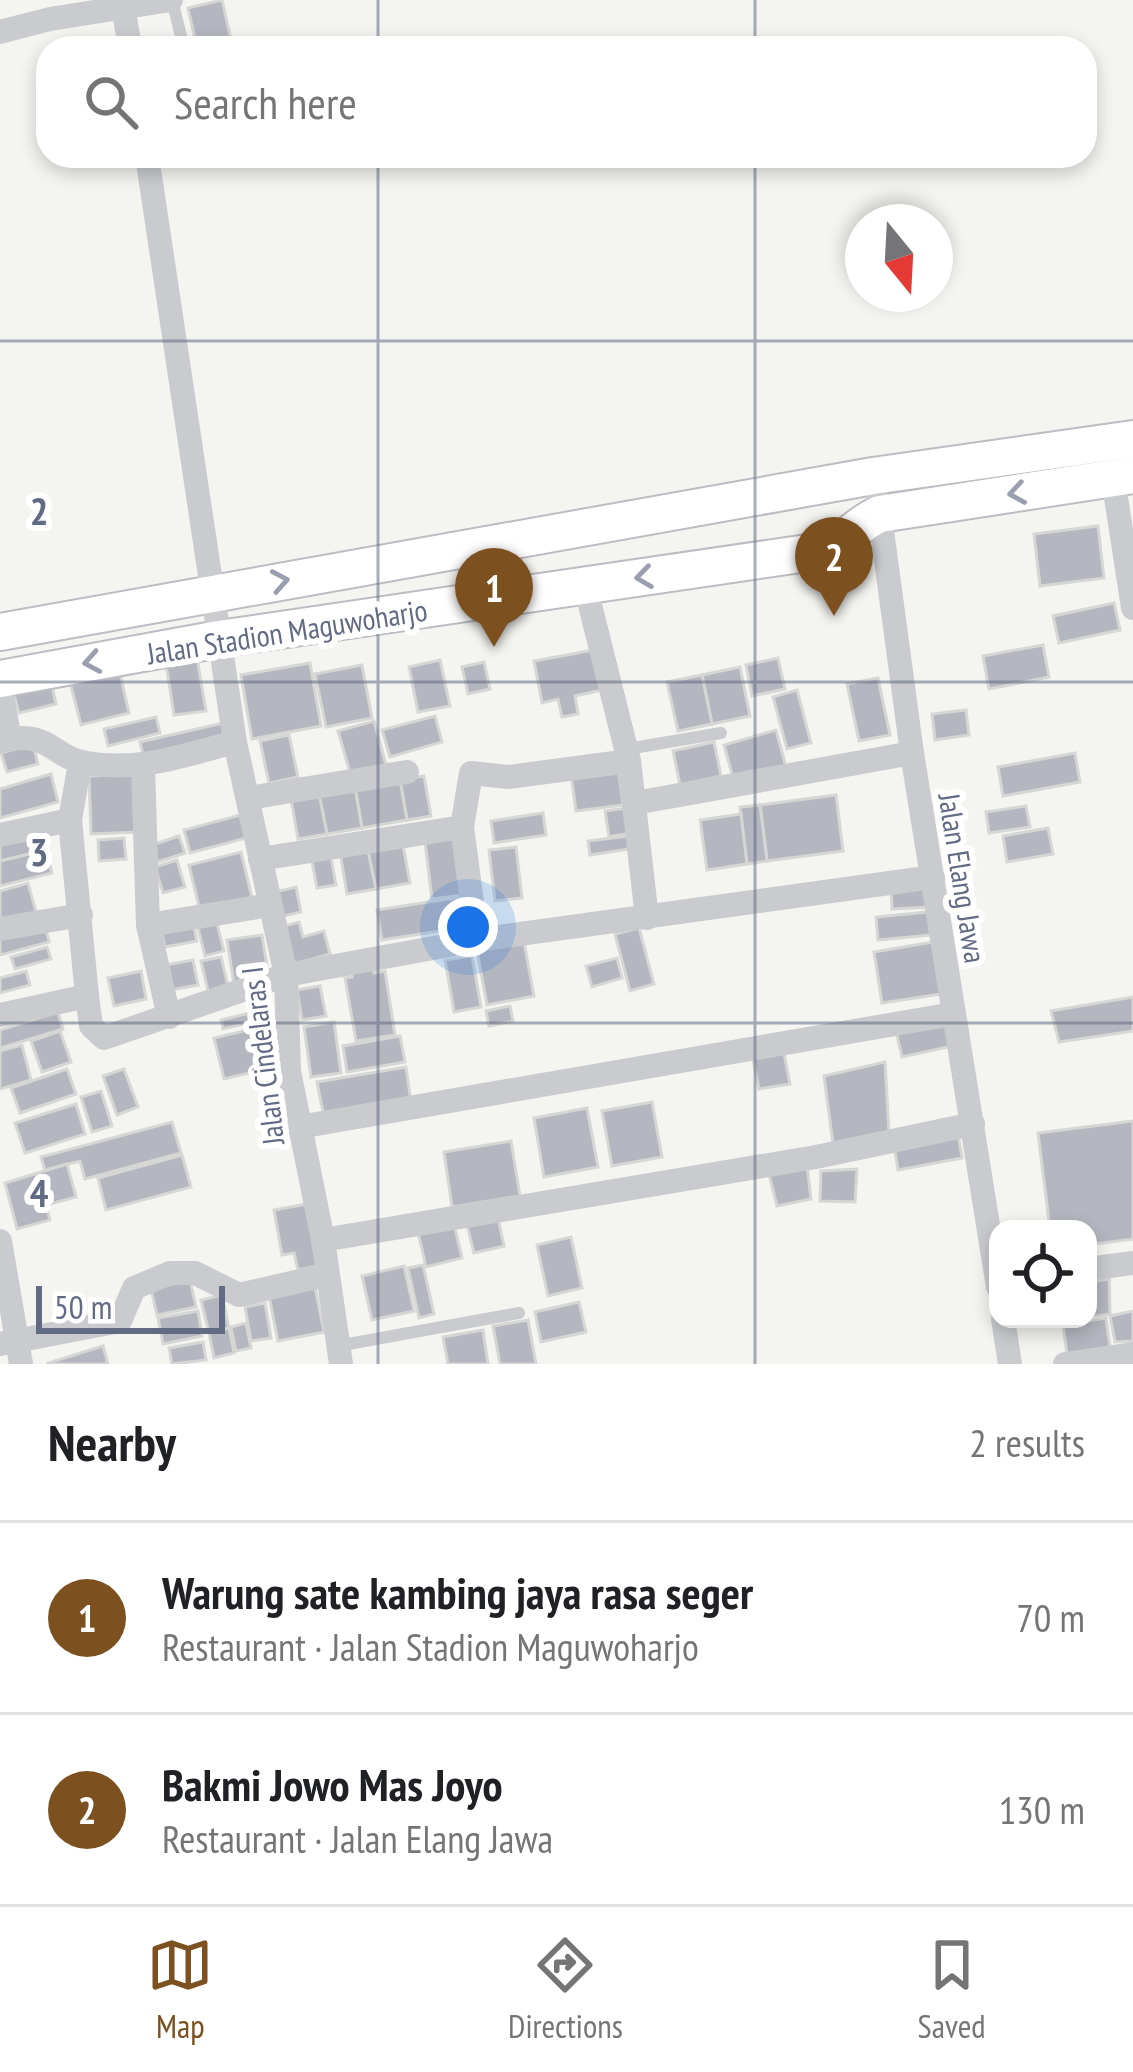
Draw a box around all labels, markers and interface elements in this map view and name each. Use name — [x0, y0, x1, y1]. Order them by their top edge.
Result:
search box — [36, 36, 1097, 168]
icon: search — [78, 69, 144, 135]
text: Search here — [174, 73, 357, 131]
north arrow — [845, 204, 953, 312]
one-way arrow — [1008, 479, 1027, 505]
text: 2 — [30, 485, 48, 536]
pin: 2 — [795, 517, 873, 616]
pin: 1 — [455, 548, 533, 647]
one-way arrow — [634, 563, 653, 589]
one-way arrow — [270, 570, 290, 595]
street label: Jalan Stadion Maguwoharjo — [143, 590, 430, 673]
one-way arrow — [83, 649, 103, 674]
street label: Jalan Elang Jawa — [930, 789, 996, 966]
text: 3 — [30, 826, 48, 877]
your location — [438, 897, 498, 957]
street label: Jalan Cindelaras I — [232, 965, 292, 1148]
text: 4 — [30, 1167, 49, 1218]
map controls — [989, 1220, 1097, 1328]
button: locate — [989, 1220, 1097, 1328]
scale bar — [36, 1280, 225, 1333]
text: 50 m — [54, 1285, 112, 1328]
text: Nearby — [48, 1409, 176, 1475]
text: 2 results — [969, 1417, 1085, 1468]
text: Warung sate kambing jaya rasa seger — [162, 1563, 753, 1621]
text: 1 — [78, 1592, 96, 1643]
text: 70 m — [1016, 1592, 1085, 1643]
text: Restaurant · Jalan Stadion Maguwoharjo — [162, 1621, 699, 1672]
text: Bakmi Jowo Mas Joyo — [162, 1755, 503, 1813]
text: 2 — [78, 1784, 96, 1835]
text: 130 m — [999, 1784, 1085, 1835]
text: Restaurant · Jalan Elang Jawa — [162, 1813, 553, 1864]
tab: Map — [147, 1932, 213, 2047]
tab: Directions — [508, 1932, 623, 2047]
tab: Saved — [918, 1932, 986, 2047]

